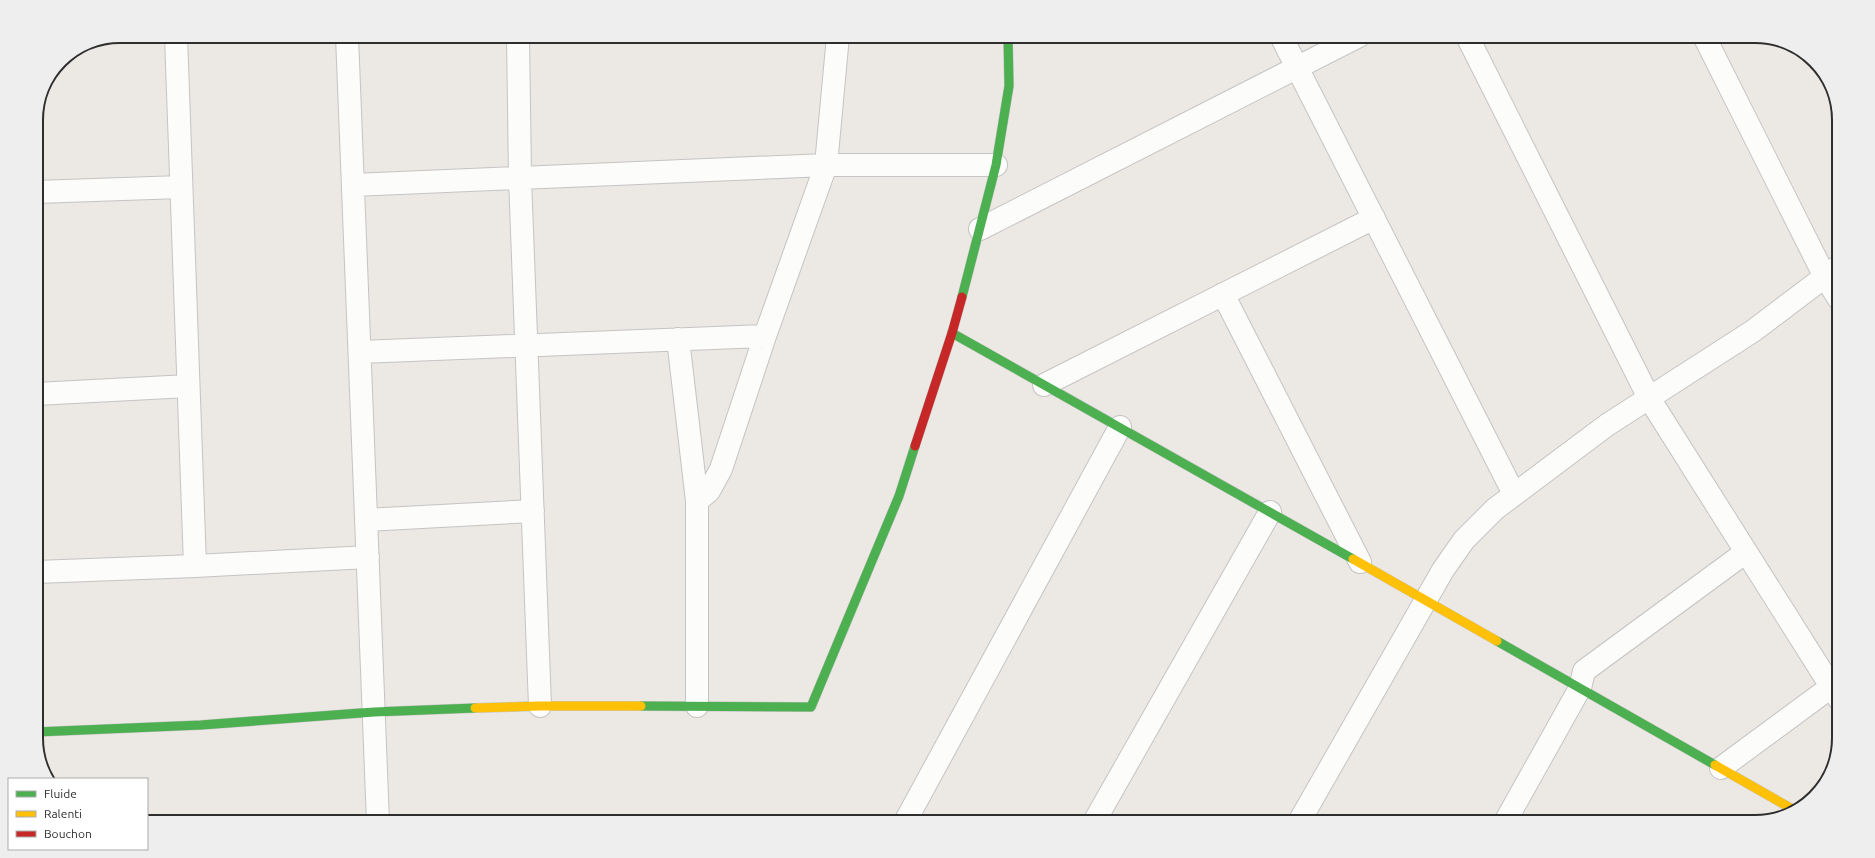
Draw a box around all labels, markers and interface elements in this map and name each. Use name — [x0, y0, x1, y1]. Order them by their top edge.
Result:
legend — [8, 778, 148, 850]
text: Fluide — [44, 787, 77, 800]
text: Ralenti — [44, 807, 82, 820]
text: Bouchon — [44, 827, 92, 840]

